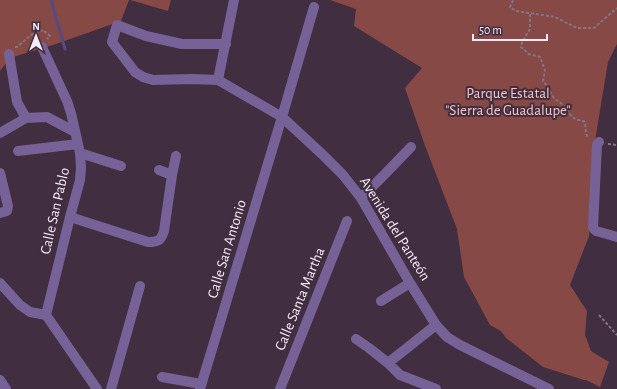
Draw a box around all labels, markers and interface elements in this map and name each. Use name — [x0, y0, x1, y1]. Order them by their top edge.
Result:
north arrow — [16, 16, 56, 56]
scale bar — [473, 16, 547, 42]
text: N — [32, 21, 40, 32]
text: 50 m — [479, 24, 502, 36]
park label: Parque Estatal "Sierra de Guadalupe" — [445, 86, 571, 118]
street label: Calle San Pablo — [38, 166, 72, 256]
street label: Avenida del Panteón — [357, 174, 433, 284]
street label: Calle San Antonio — [205, 198, 249, 300]
street label: Calle Santa Martha — [272, 245, 328, 353]

